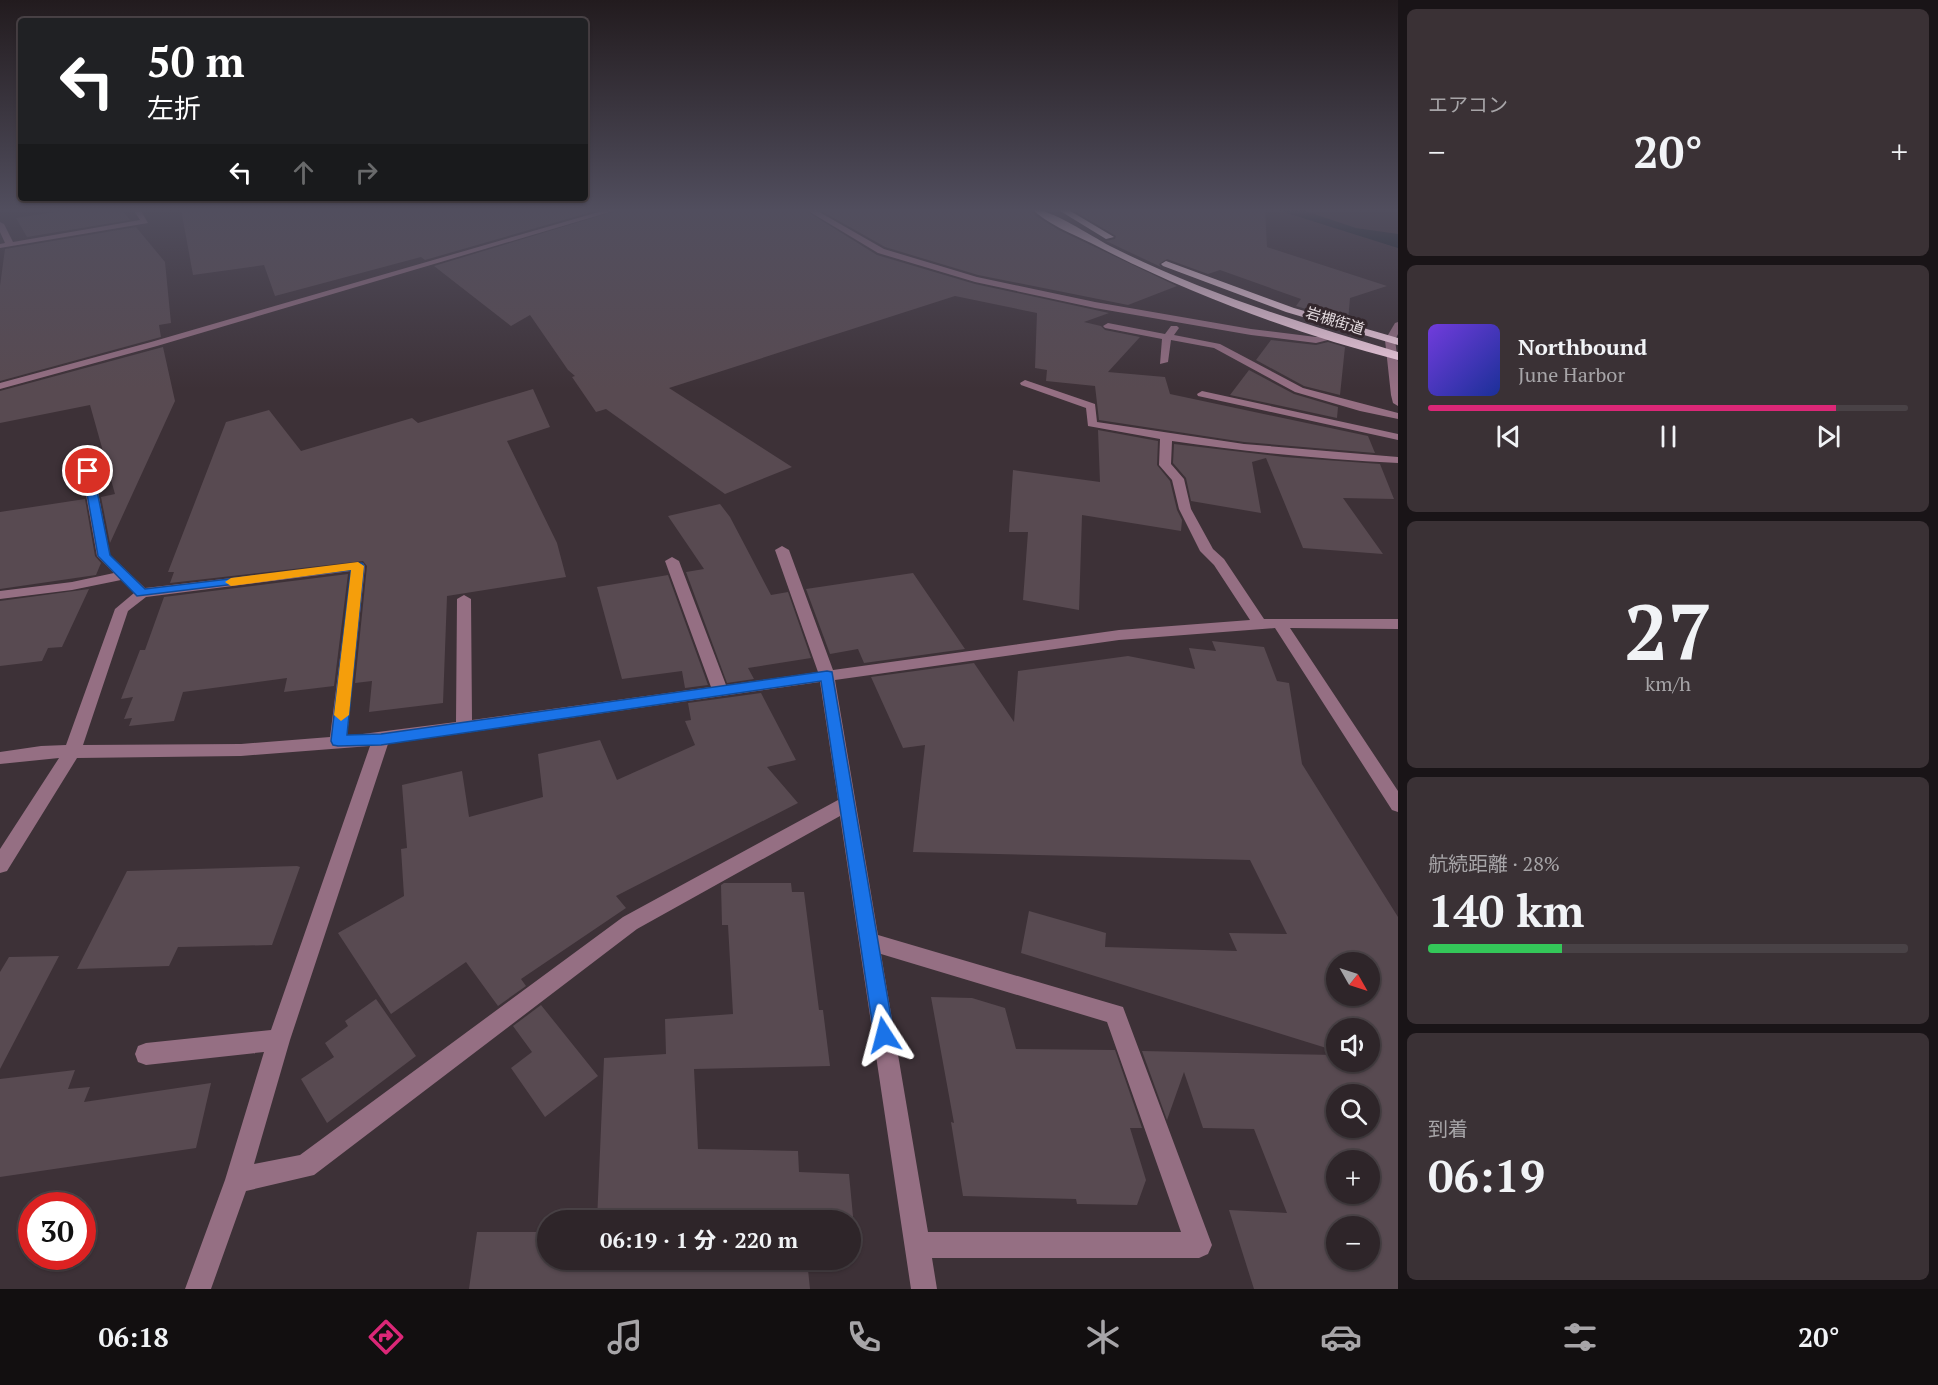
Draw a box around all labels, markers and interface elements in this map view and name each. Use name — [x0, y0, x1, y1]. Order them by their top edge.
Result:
text: 50 m — [147, 33, 245, 89]
icon: left — [48, 42, 126, 120]
text: 左折 — [147, 90, 201, 126]
text: エアコン — [1428, 91, 1508, 118]
text: 20° — [1633, 121, 1703, 181]
text: − — [1428, 130, 1446, 173]
text: + — [1890, 130, 1908, 173]
icon: left — [224, 156, 257, 189]
icon: ahead — [287, 156, 320, 189]
icon: right — [350, 156, 383, 189]
street label: 岩槻街道 — [1304, 302, 1367, 338]
text: Northbound — [1518, 332, 1647, 361]
text: June Harbor — [1518, 361, 1625, 388]
icon: previous — [1492, 420, 1525, 453]
icon: pause — [1652, 420, 1685, 453]
icon: next — [1812, 420, 1845, 453]
pin — [62, 445, 113, 496]
icon: arrive — [71, 454, 104, 487]
text: 27 — [1624, 579, 1712, 682]
text: km/h — [1645, 670, 1691, 697]
text: 航続距離 · 28% — [1428, 850, 1560, 877]
text: 140 km — [1428, 880, 1584, 940]
north arrow — [1326, 952, 1380, 1006]
map controls — [1326, 952, 1380, 1270]
position arrow — [852, 1003, 916, 1067]
button: sound — [1326, 1018, 1380, 1072]
button: search — [1326, 1084, 1380, 1138]
text: 到着 — [1428, 1115, 1468, 1142]
text: 06:19 — [1428, 1145, 1545, 1205]
button: + — [1326, 1150, 1380, 1204]
speed limit sign: 30 — [18, 1192, 96, 1270]
button: − — [1326, 1216, 1380, 1270]
text: 06:19 · 1 分 · 220 m — [600, 1225, 798, 1254]
icon: directions — [365, 1316, 407, 1358]
icon: music — [604, 1316, 646, 1358]
icon: phone — [843, 1316, 885, 1358]
icon: climate — [1082, 1316, 1124, 1358]
icon: car — [1320, 1316, 1362, 1358]
icon: filters — [1559, 1316, 1601, 1358]
text: 06:18 — [98, 1319, 169, 1355]
text: 20° — [1798, 1319, 1840, 1355]

